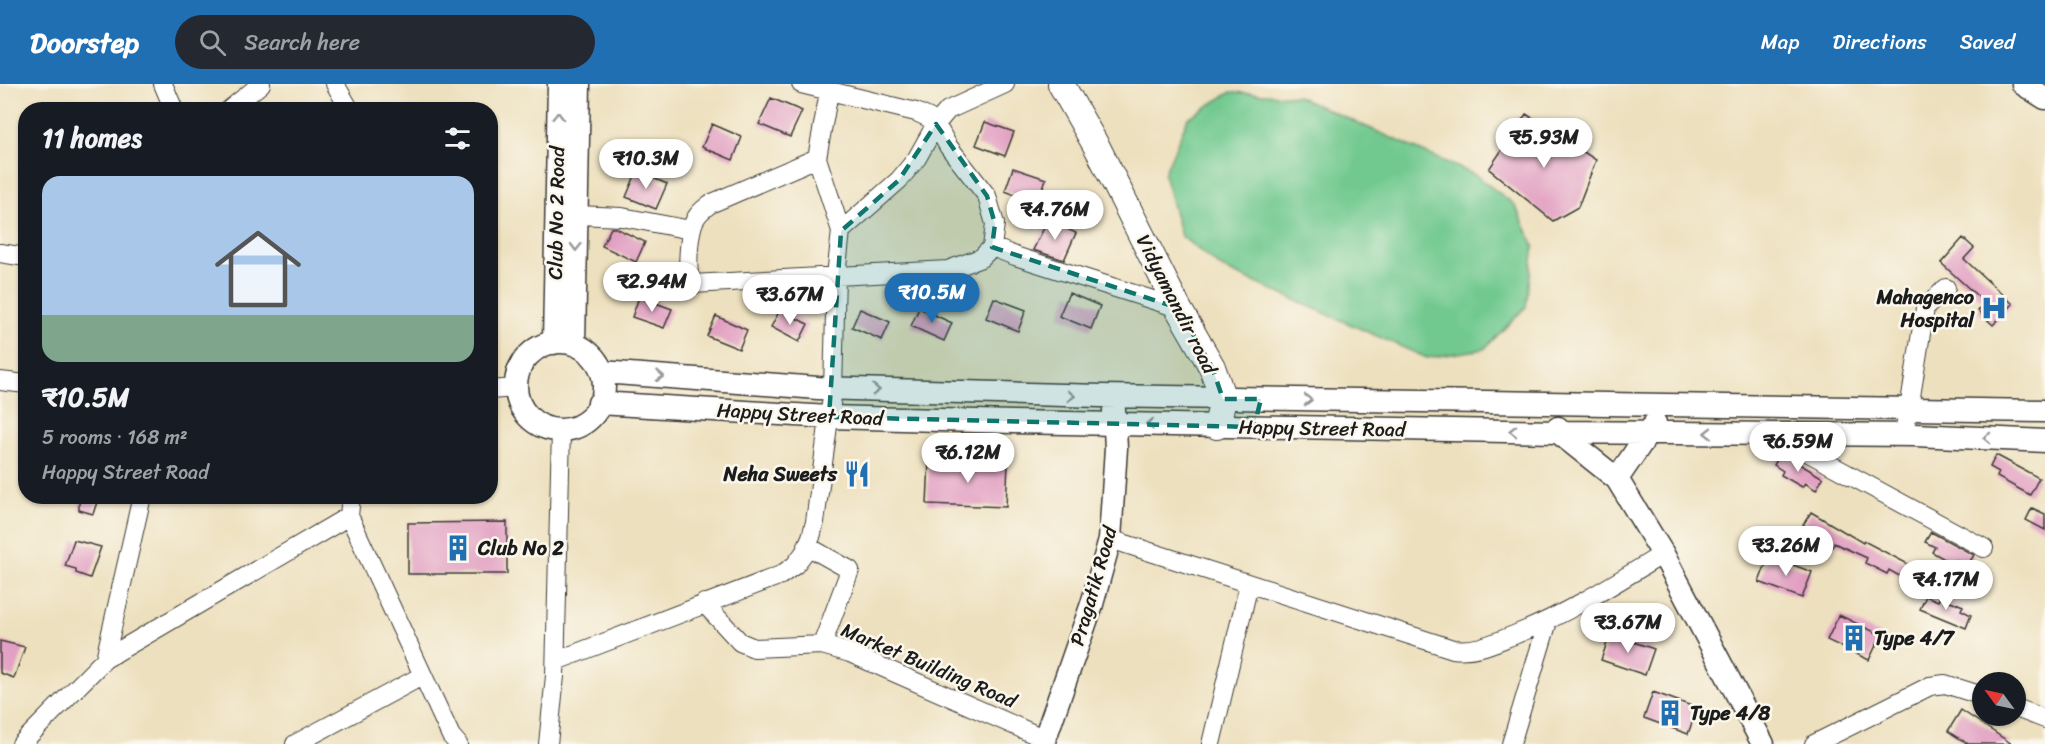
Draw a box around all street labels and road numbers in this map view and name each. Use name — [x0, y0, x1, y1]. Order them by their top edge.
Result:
street label: Club No 2 Road — [538, 145, 575, 280]
street label: Vidyamandir road — [1126, 228, 1228, 382]
street label: Happy Street Road — [716, 393, 886, 436]
street label: Happy Street Road — [1238, 410, 1407, 447]
street label: Pragatik Road — [1060, 521, 1128, 650]
street label: Market Building Road — [835, 613, 1024, 719]

